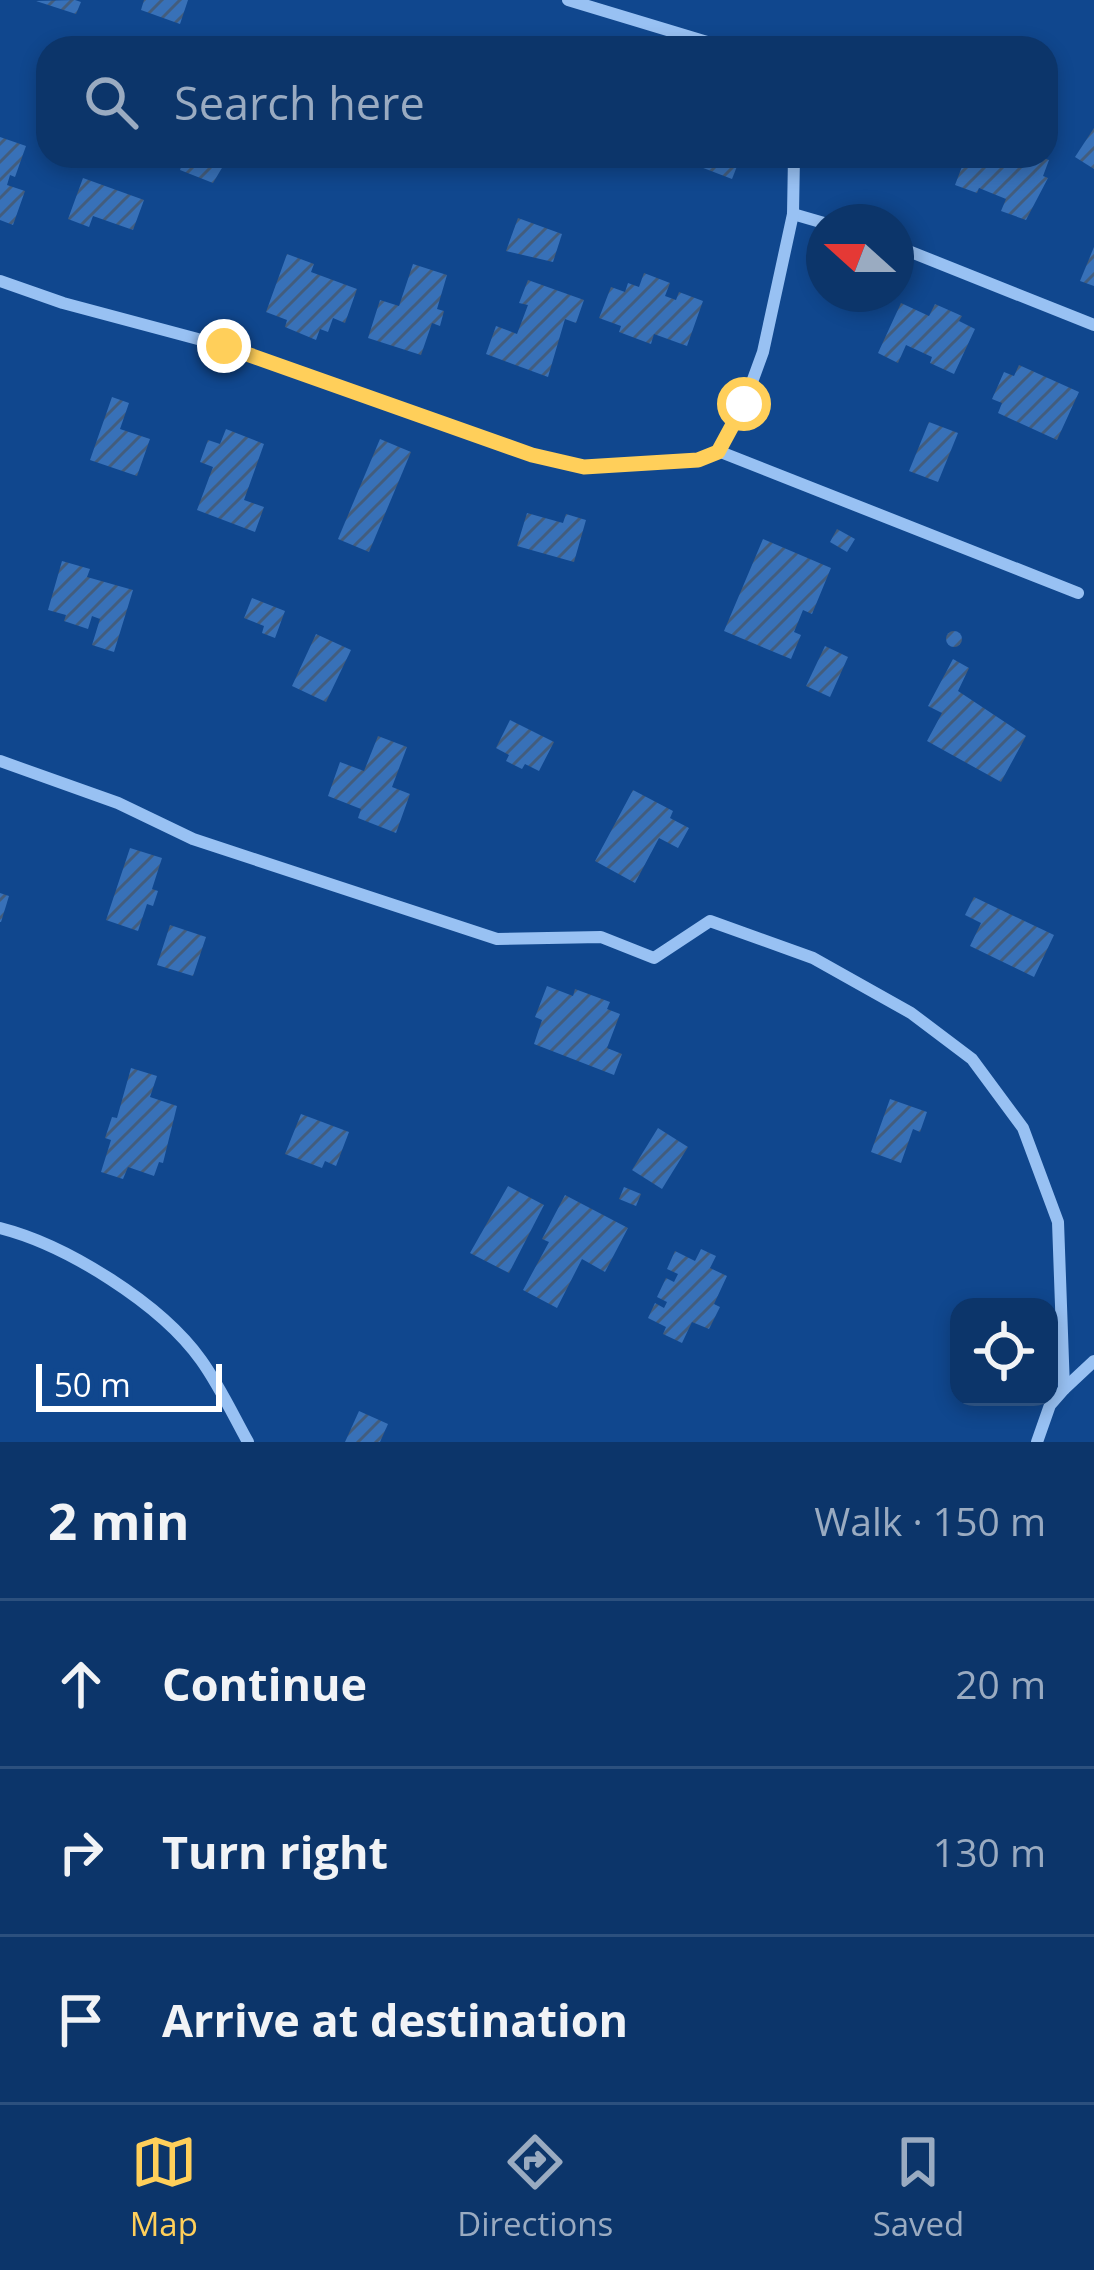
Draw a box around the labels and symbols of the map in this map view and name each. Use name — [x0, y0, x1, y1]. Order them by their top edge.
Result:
north arrow — [806, 204, 914, 312]
route end — [197, 319, 251, 373]
route start — [717, 377, 771, 431]
scale bar — [36, 1358, 222, 1411]

